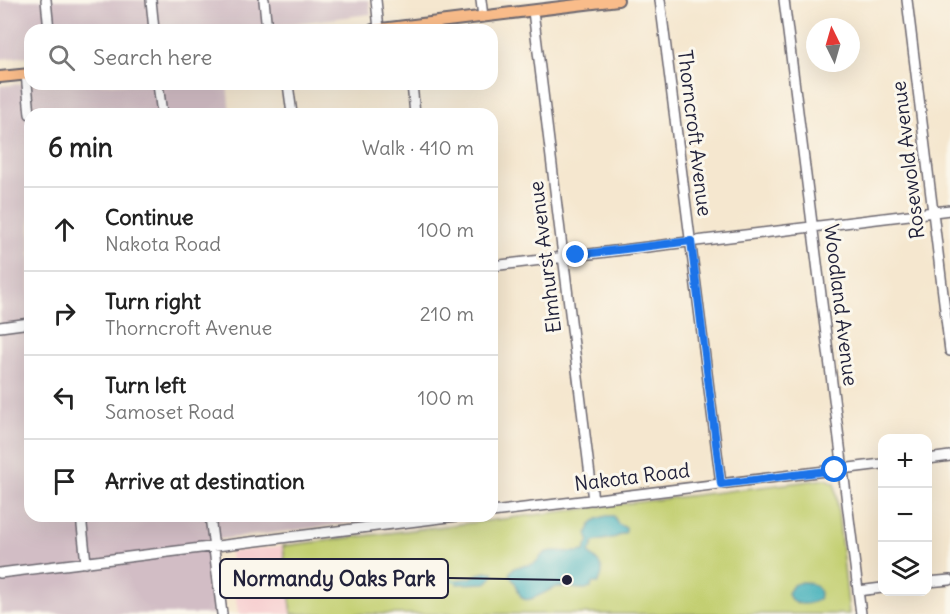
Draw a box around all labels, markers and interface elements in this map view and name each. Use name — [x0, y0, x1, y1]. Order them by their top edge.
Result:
north arrow — [806, 18, 860, 72]
search box — [24, 24, 498, 90]
icon: search — [45, 41, 78, 74]
text: Search here — [93, 43, 212, 71]
street label: Thorncroft Avenue — [673, 48, 718, 218]
street label: Rosewold Avenue — [885, 80, 930, 240]
text: 6 min — [48, 131, 113, 164]
text: Walk · 410 m — [362, 135, 474, 160]
street label: Elmhurst Avenue — [523, 180, 566, 334]
text: Continue — [105, 203, 194, 231]
icon: ahead — [48, 213, 81, 246]
text: 100 m — [417, 217, 474, 242]
street label: Woodland Avenue — [819, 223, 864, 387]
text: Nakota Road — [105, 231, 221, 256]
route end — [562, 241, 588, 267]
text: Turn right — [105, 287, 201, 315]
icon: right — [48, 297, 81, 330]
text: 210 m — [420, 301, 474, 326]
text: Thorncroft Avenue — [105, 315, 272, 340]
text: Turn left — [105, 371, 186, 399]
icon: left — [48, 381, 81, 414]
text: 100 m — [417, 385, 474, 410]
text: Samoset Road — [105, 399, 235, 424]
map controls — [878, 434, 932, 596]
button: + — [878, 434, 932, 488]
route start — [821, 456, 847, 482]
street label: Nakota Road — [573, 457, 691, 496]
icon: arrive — [48, 465, 81, 498]
text: Arrive at destination — [105, 467, 305, 495]
button: − — [878, 488, 932, 542]
button: layers — [878, 542, 932, 596]
callout: Normandy Oaks Park — [220, 559, 448, 598]
text: Normandy Oaks Park — [232, 565, 436, 592]

